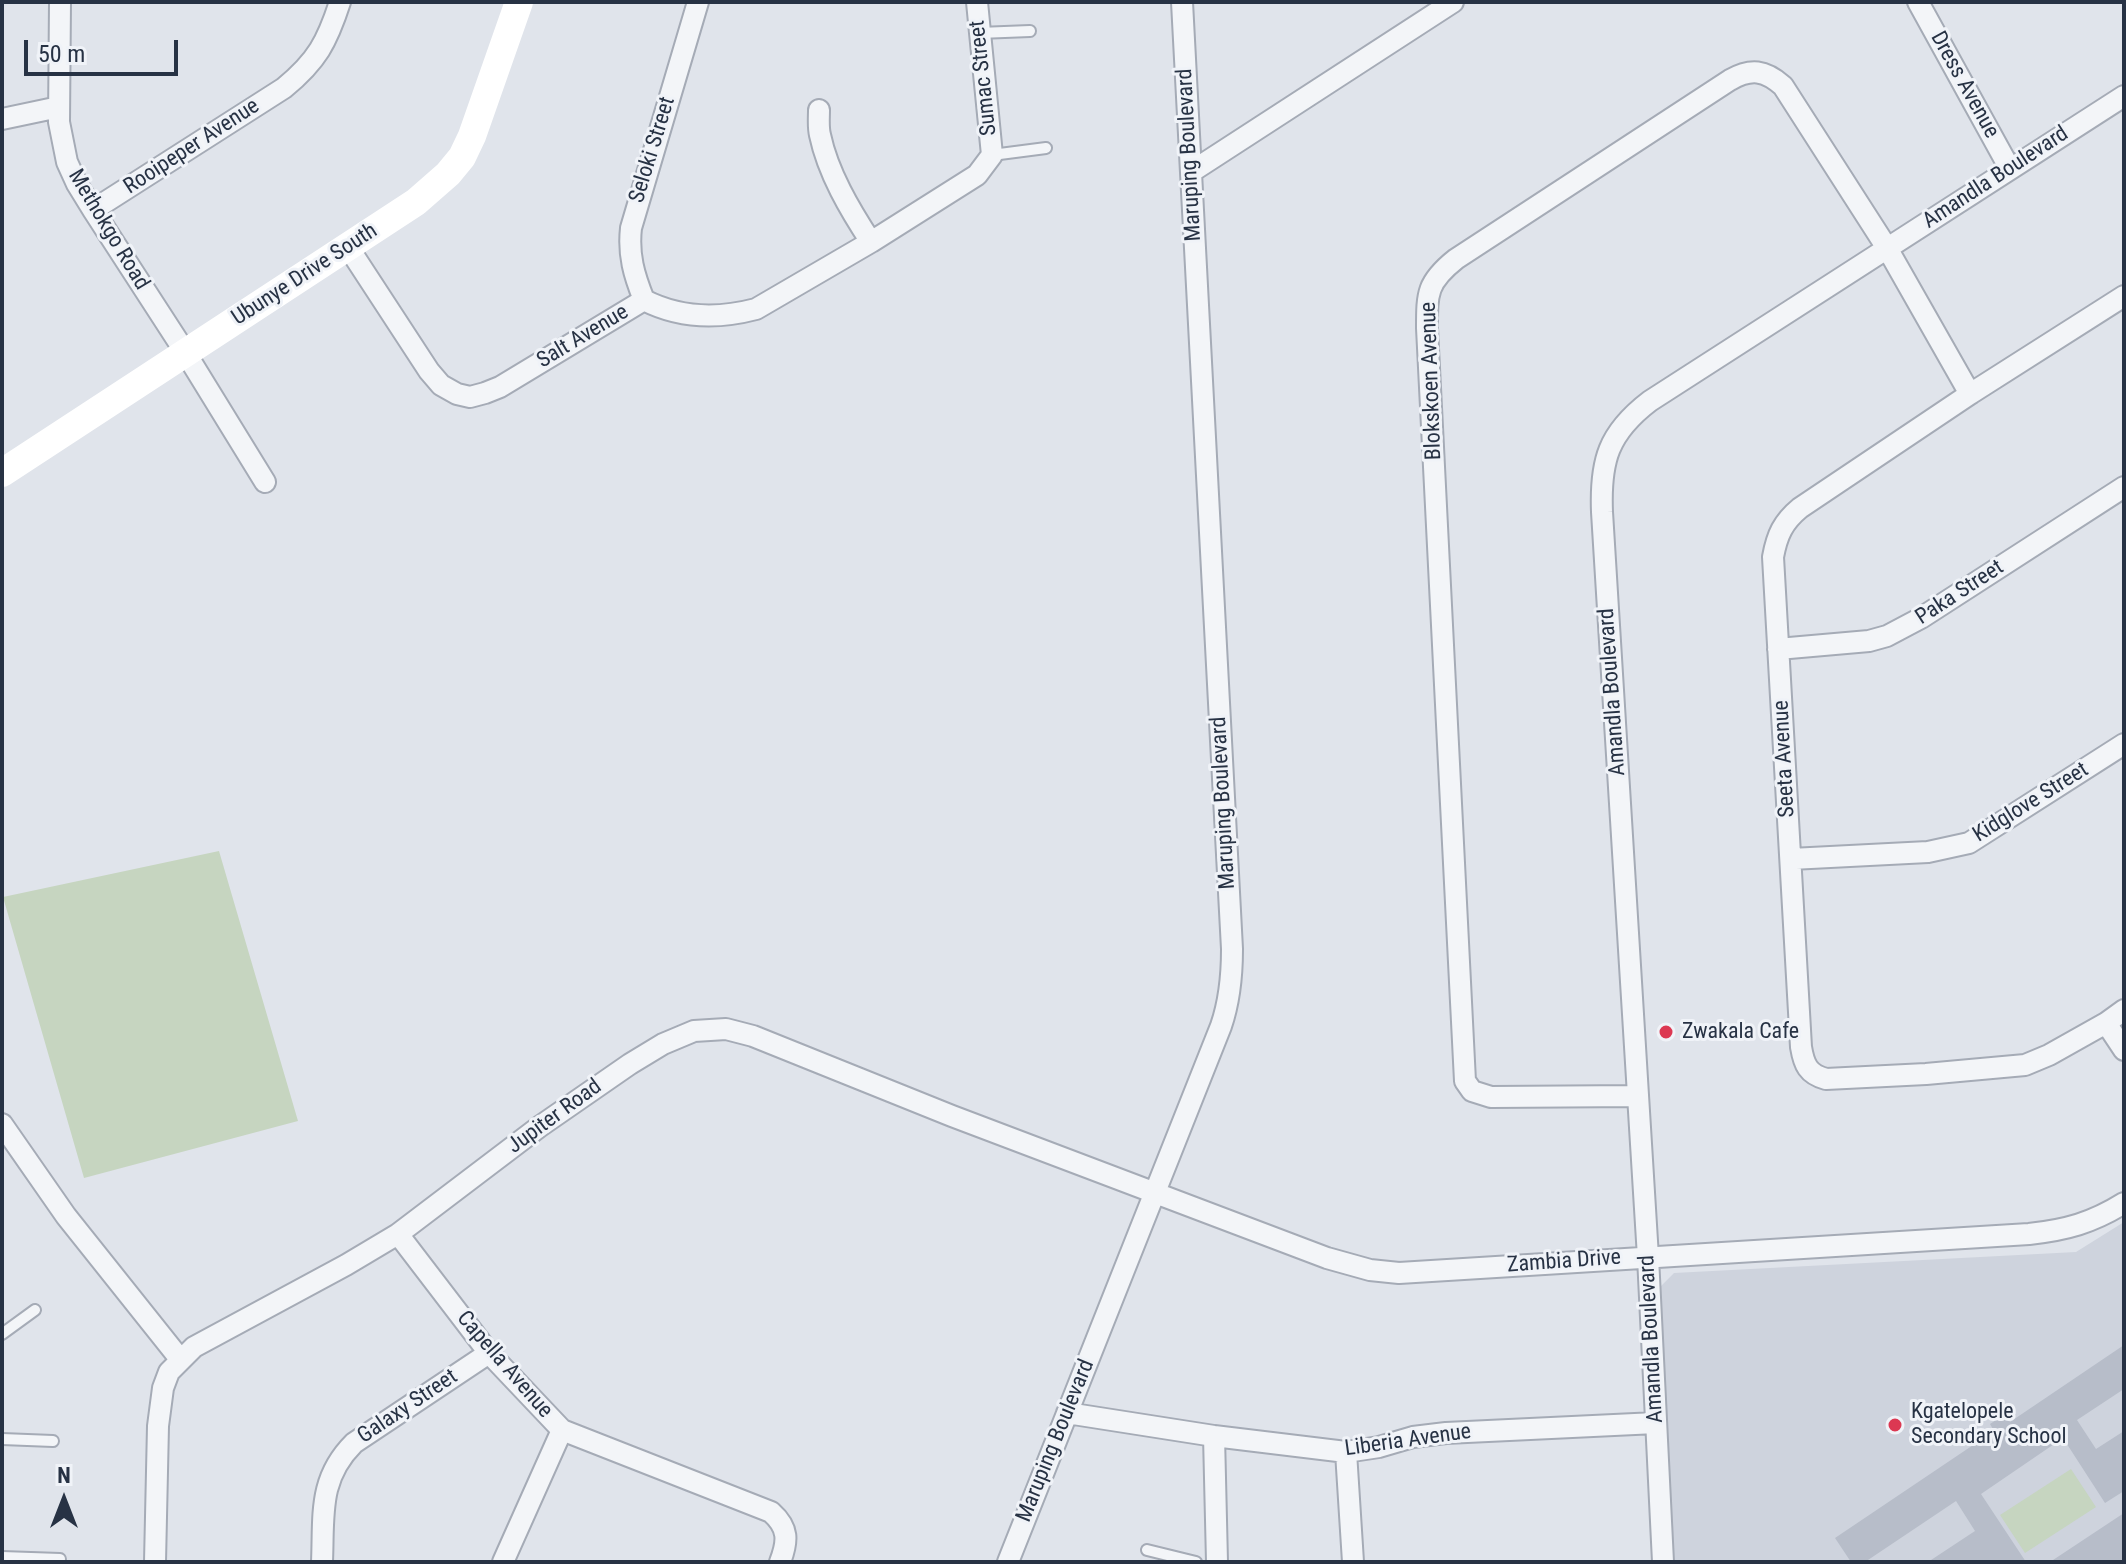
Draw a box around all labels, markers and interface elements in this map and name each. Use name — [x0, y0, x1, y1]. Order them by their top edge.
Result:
street label: Sumac Street — [965, 19, 1003, 137]
scale bar — [28, 24, 182, 74]
street label: Dress Avenue — [1924, 27, 2004, 143]
text: 50 m — [38, 40, 85, 68]
street label: Maruping Boulevard — [1172, 68, 1208, 242]
street label: Rooipeper Avenue — [119, 93, 265, 201]
street label: Seloki Street — [624, 94, 682, 206]
street label: Amandla Boulevard — [1918, 121, 2074, 235]
street label: Methokgo Road — [62, 165, 154, 295]
street label: Ubunye Drive South — [227, 218, 383, 332]
street label: Salt Avenue — [533, 299, 633, 375]
street label: Blokskoen Avenue — [1416, 301, 1448, 461]
street label: Paka Street — [1911, 555, 2009, 631]
street label: Amandla Boulevard — [1594, 607, 1632, 777]
street label: Seeta Avenue — [1769, 700, 1801, 818]
street label: Maruping Boulevard — [1206, 716, 1242, 890]
street label: Kidglove Street — [1968, 757, 2094, 849]
place label: Zwakala Cafe — [1682, 1019, 1799, 1045]
marker: Zwakala Cafe — [1657, 1023, 1675, 1041]
street label: Jupiter Road — [503, 1074, 607, 1160]
street label: Zambia Drive — [1506, 1245, 1622, 1279]
street label: Amandla Boulevard — [1634, 1254, 1670, 1424]
street label: Capella Avenue — [450, 1306, 558, 1424]
street label: Maruping Boulevard — [1011, 1356, 1101, 1526]
street label: Galaxy Street — [353, 1364, 463, 1450]
place label: Kgatelopele Secondary School — [1911, 1399, 2066, 1450]
marker: Kgatelopele Secondary School — [1886, 1416, 1904, 1434]
street label: Liberia Avenue — [1343, 1419, 1473, 1463]
north arrow — [24, 1460, 104, 1540]
text: N — [57, 1463, 71, 1488]

